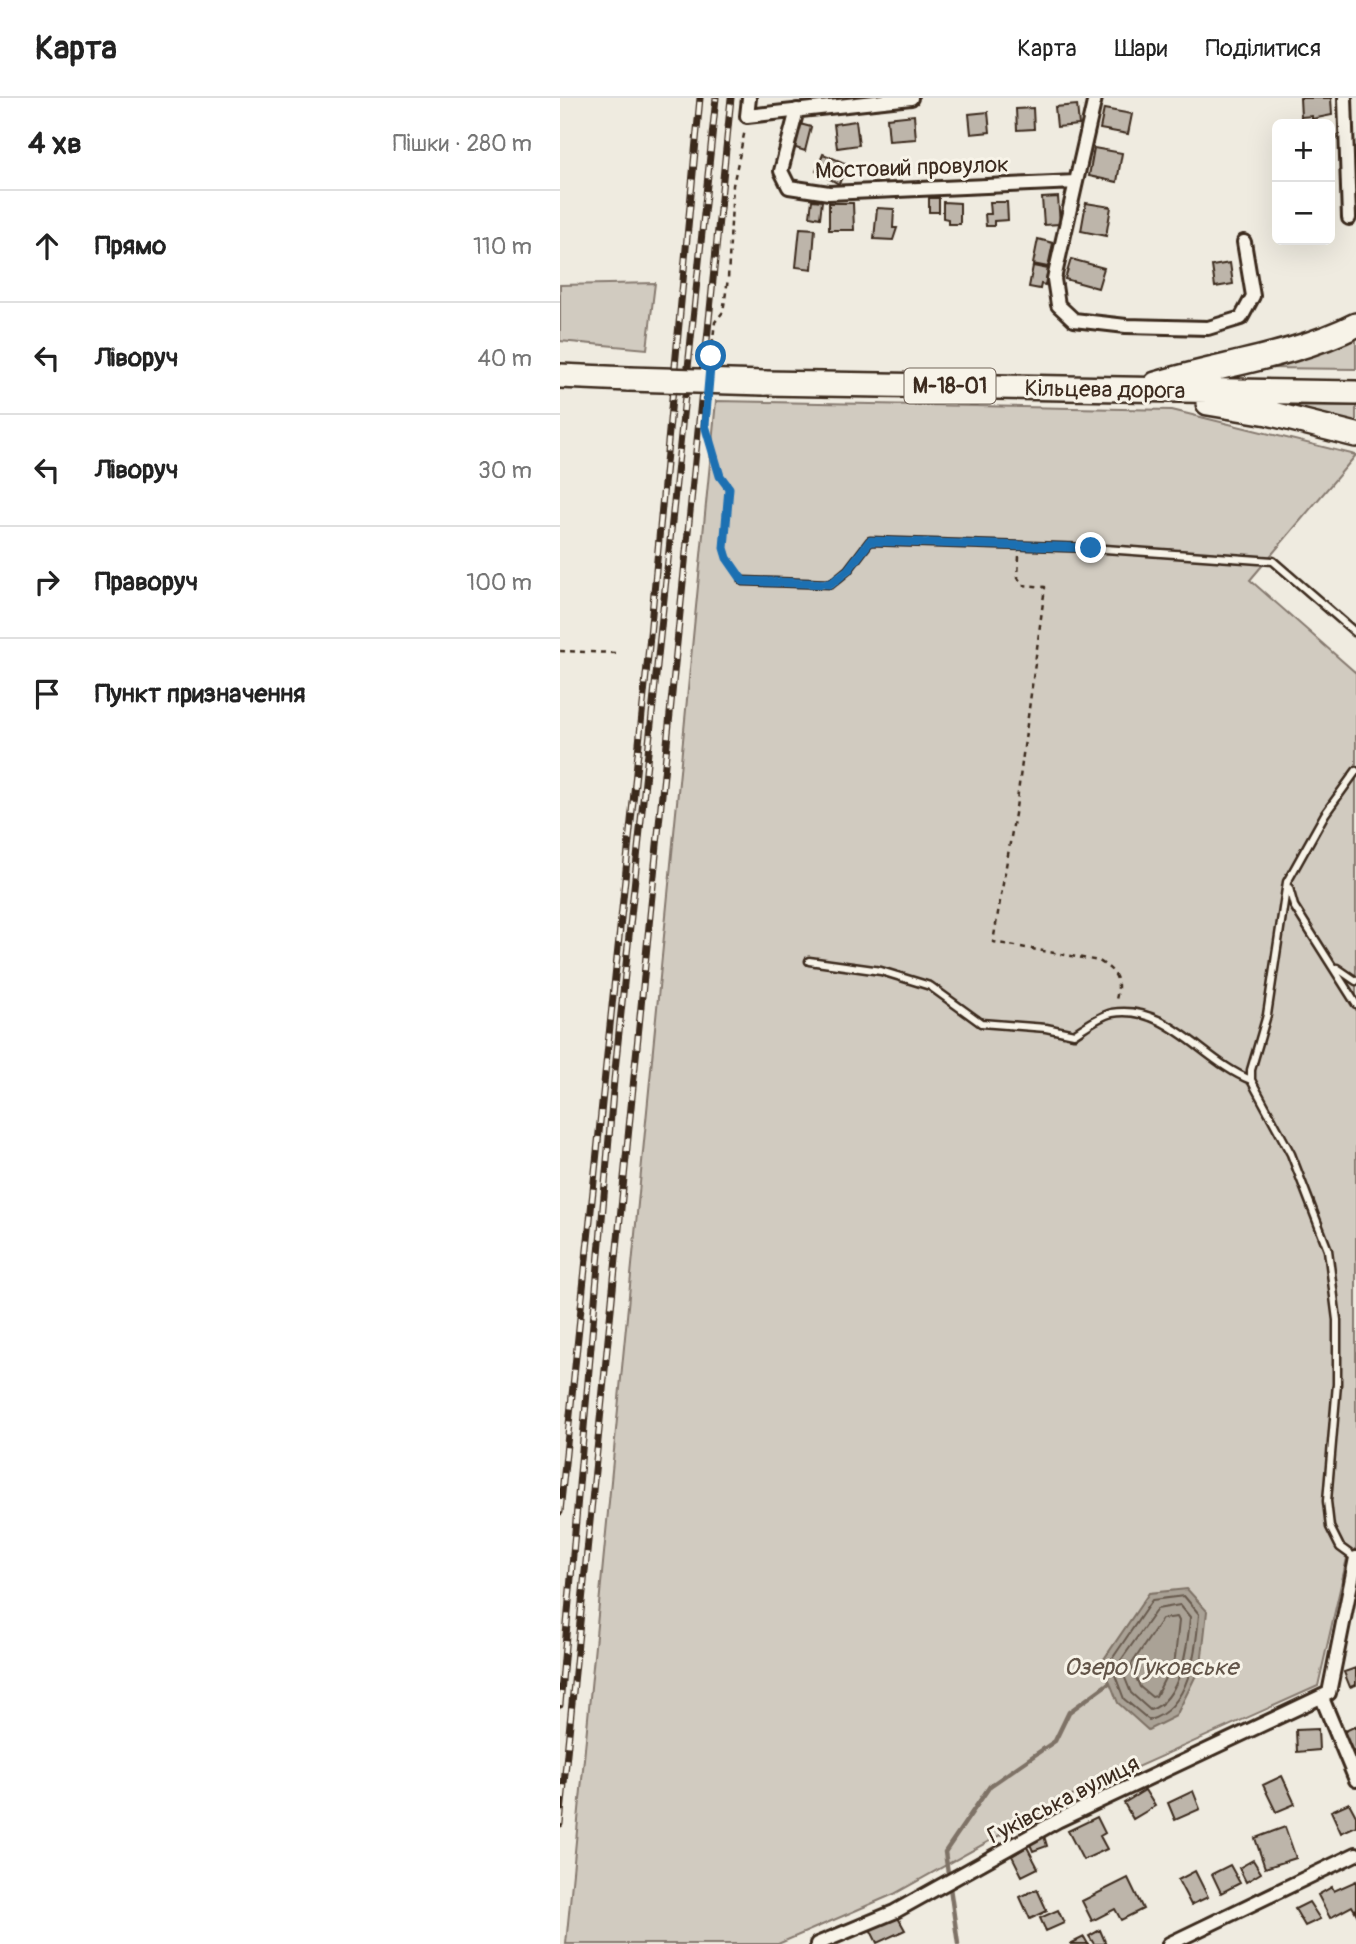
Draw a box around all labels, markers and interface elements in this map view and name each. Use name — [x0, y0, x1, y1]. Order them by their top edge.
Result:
text: Карта — [35, 28, 117, 69]
text: Карта — [1017, 34, 1077, 63]
text: Шари — [1115, 34, 1168, 63]
text: Поділитися — [1206, 34, 1321, 63]
map controls — [1272, 119, 1335, 245]
button: + — [1272, 119, 1335, 182]
text: 4 хв — [28, 125, 82, 162]
text: Пішки · 280 m — [393, 129, 532, 158]
street label: Мостовий провулок — [815, 150, 1010, 185]
button: − — [1272, 182, 1335, 245]
icon: ahead — [28, 227, 66, 265]
text: Прямо — [95, 230, 166, 262]
text: 110 m — [473, 232, 532, 261]
icon: left — [28, 339, 66, 377]
route start — [695, 340, 726, 371]
text: Ліворуч — [95, 342, 179, 374]
text: 40 m — [478, 344, 532, 373]
road number: М-18-01 — [904, 368, 996, 404]
street label: Кільцева дорога — [1024, 374, 1186, 405]
icon: left — [28, 451, 66, 489]
text: Ліворуч — [95, 454, 179, 486]
text: 30 m — [478, 456, 532, 485]
route end — [1075, 532, 1106, 563]
icon: right — [28, 563, 66, 601]
text: Праворуч — [95, 566, 198, 598]
text: 100 m — [466, 568, 532, 597]
icon: arrive — [28, 675, 66, 713]
text: Пункт призначення — [95, 678, 306, 710]
water label: Озеро Гуковське — [1064, 1653, 1240, 1682]
street label: Гуківська вулиця — [982, 1749, 1144, 1850]

